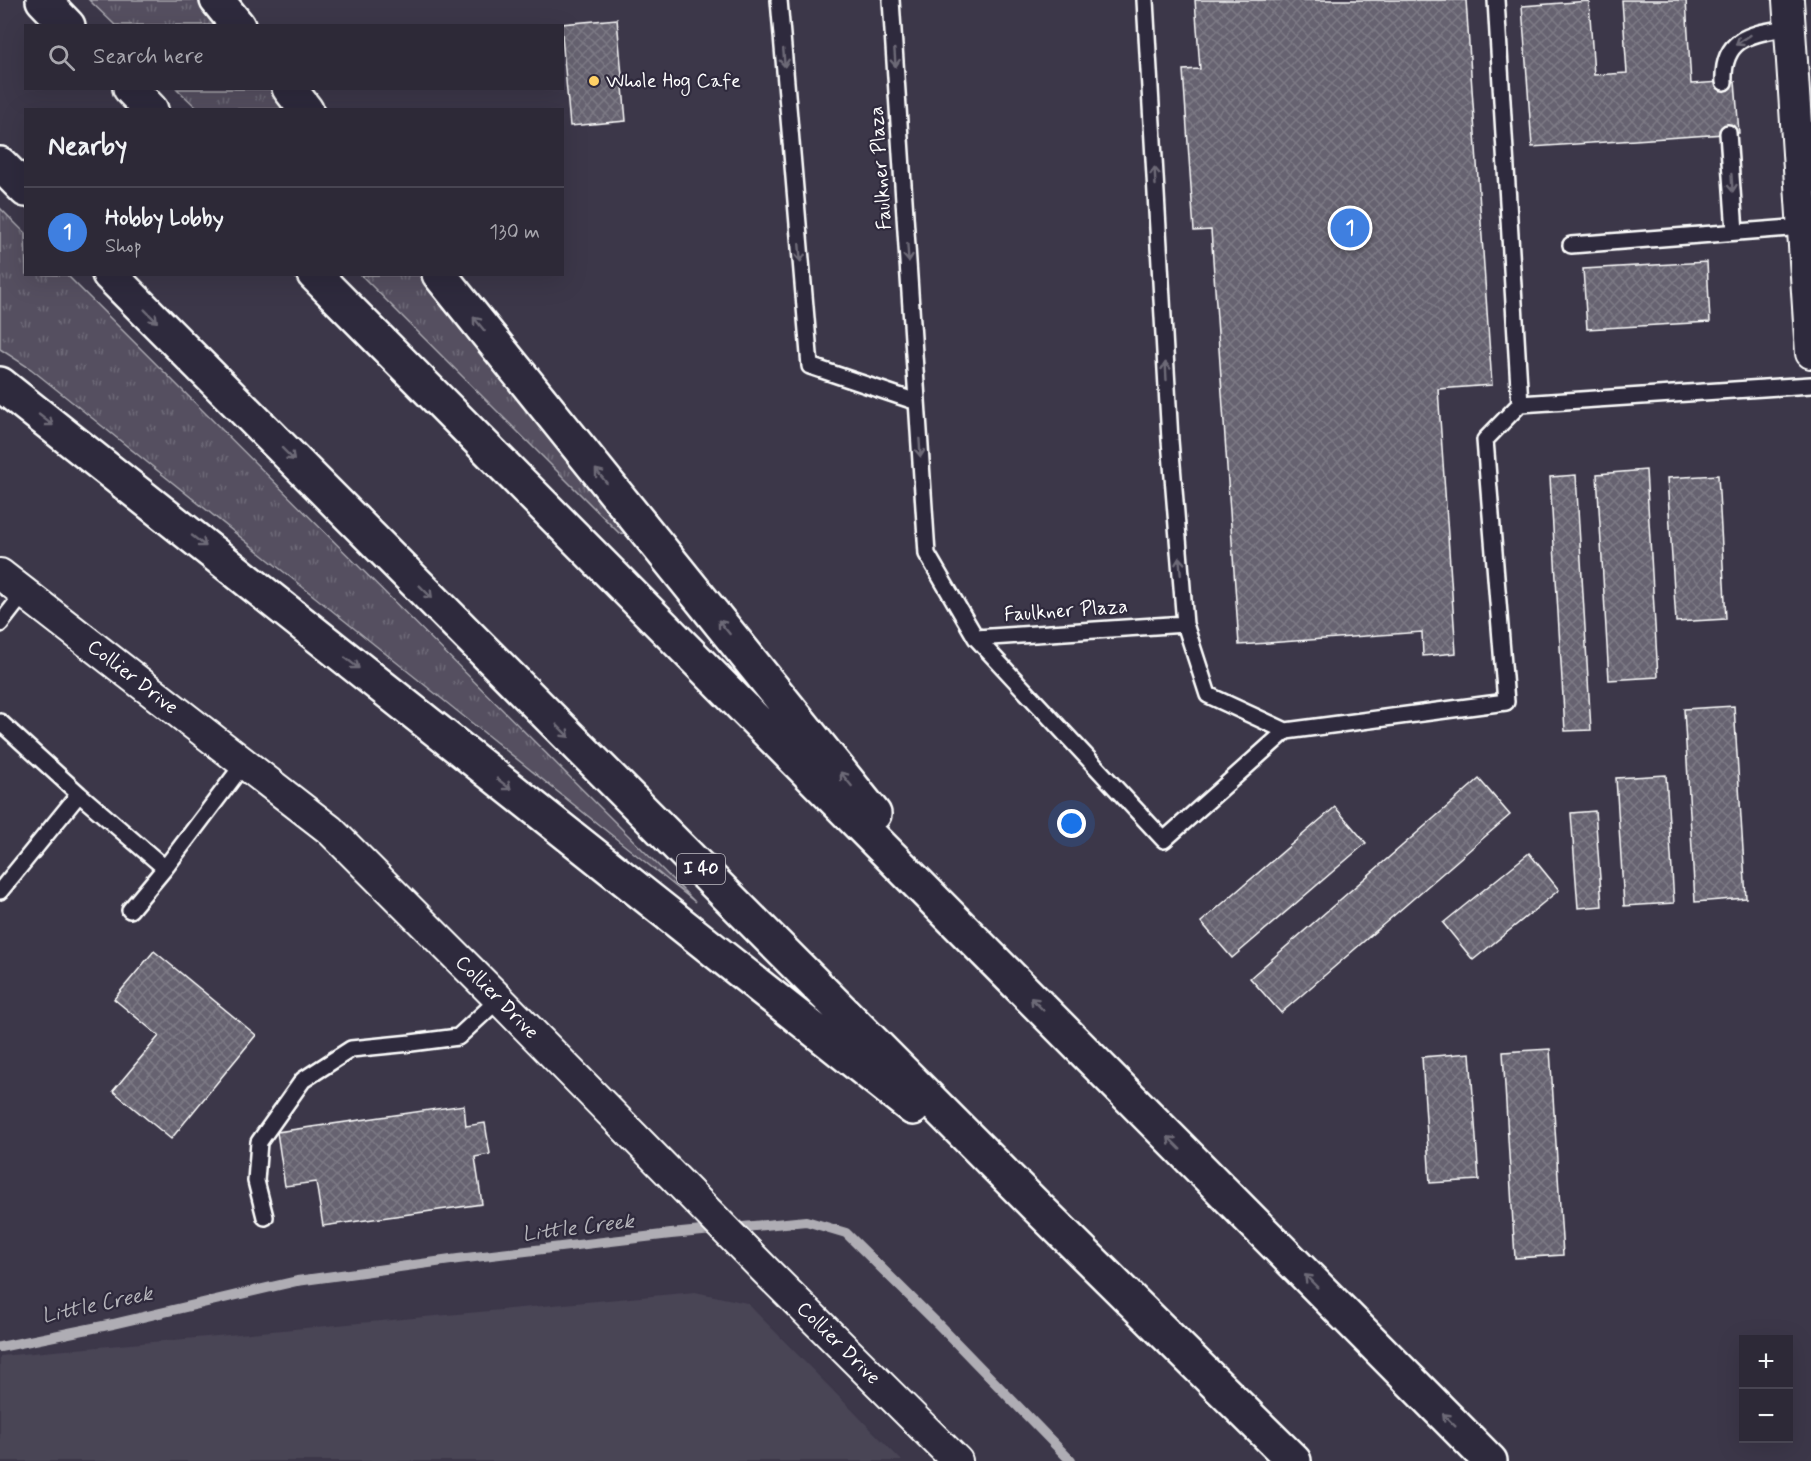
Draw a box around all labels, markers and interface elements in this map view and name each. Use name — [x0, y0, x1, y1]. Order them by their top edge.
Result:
search box — [24, 24, 564, 90]
one-way arrow — [1735, 34, 1752, 46]
icon: search — [45, 41, 78, 74]
text: Search here — [93, 43, 204, 71]
one-way arrow — [779, 48, 790, 68]
one-way arrow — [890, 48, 901, 68]
place label: Whole Hog Cafe — [606, 68, 741, 96]
marker: Whole Hog Cafe — [587, 74, 601, 88]
street label: Faulkner Plaza — [863, 105, 899, 231]
text: Nearby — [48, 130, 127, 164]
one-way arrow — [1150, 167, 1161, 187]
one-way arrow — [1726, 172, 1737, 192]
text: Hobby Lobby — [105, 205, 224, 233]
pin: 1 — [1330, 206, 1370, 250]
text: 1 — [63, 219, 72, 246]
text: 130 m — [489, 219, 540, 246]
text: Shop — [105, 233, 142, 260]
one-way arrow — [795, 242, 806, 262]
one-way arrow — [902, 242, 913, 262]
one-way arrow — [143, 309, 158, 323]
one-way arrow — [472, 316, 485, 332]
one-way arrow — [1160, 362, 1171, 382]
one-way arrow — [38, 414, 54, 427]
one-way arrow — [915, 437, 926, 457]
one-way arrow — [281, 447, 296, 462]
one-way arrow — [595, 468, 608, 484]
one-way arrow — [191, 535, 207, 548]
one-way arrow — [1174, 556, 1185, 576]
one-way arrow — [418, 585, 433, 600]
street label: Faulkner Plaza — [1003, 593, 1129, 629]
one-way arrow — [717, 619, 730, 635]
street label: Collier Drive — [82, 633, 184, 721]
one-way arrow — [343, 656, 359, 669]
one-way arrow — [556, 723, 571, 738]
one-way arrow — [840, 771, 853, 787]
one-way arrow — [496, 777, 512, 790]
your location — [1057, 809, 1086, 838]
road number: I 40 — [677, 854, 725, 884]
street label: Collier Drive — [449, 949, 545, 1045]
one-way arrow — [1029, 997, 1044, 1012]
one-way arrow — [1167, 1135, 1181, 1150]
water label: Little Creek — [520, 1207, 637, 1249]
one-way arrow — [1304, 1274, 1319, 1289]
water label: Little Creek — [39, 1279, 156, 1330]
street label: Collier Drive — [791, 1295, 886, 1391]
map controls — [1739, 1335, 1793, 1443]
button: + — [1739, 1335, 1793, 1389]
button: − — [1739, 1389, 1793, 1443]
one-way arrow — [1441, 1412, 1456, 1427]

